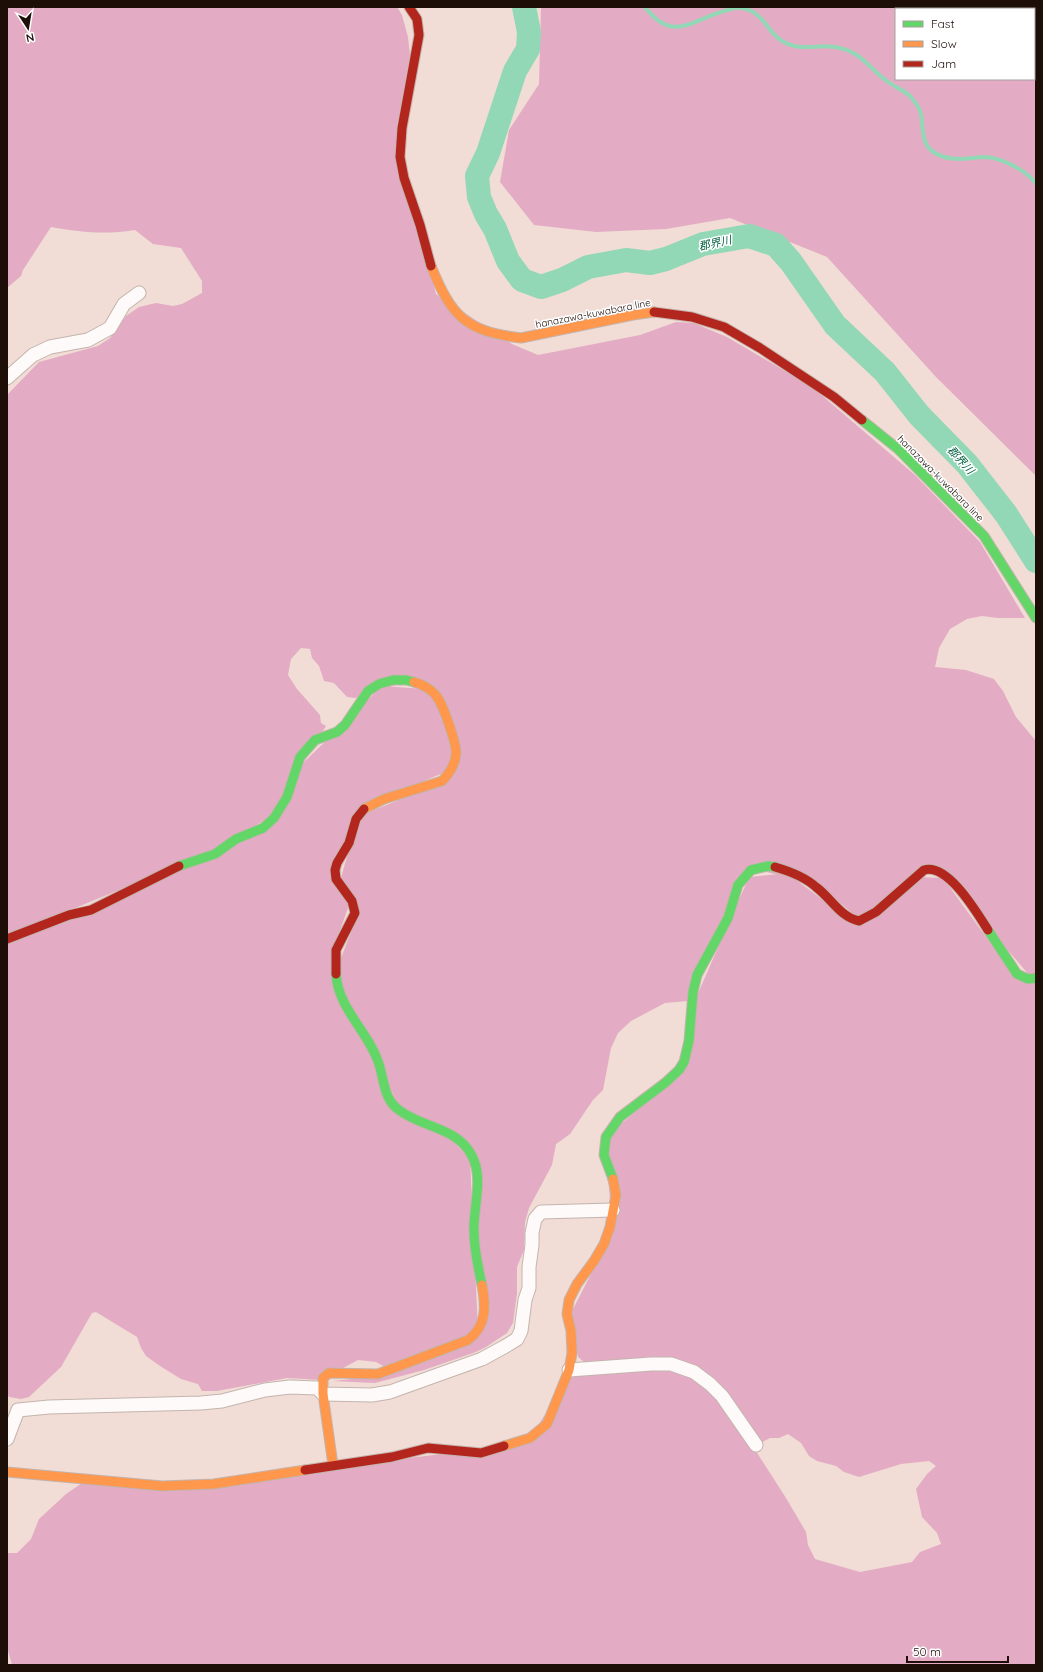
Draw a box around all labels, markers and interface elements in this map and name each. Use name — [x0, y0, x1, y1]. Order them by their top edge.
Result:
north arrow — [8, 8, 48, 48]
legend — [895, 8, 1035, 80]
text: Fast — [931, 16, 955, 31]
text: N — [25, 30, 35, 45]
text: Slow — [931, 36, 957, 51]
text: Jam — [931, 56, 956, 71]
water label: 郡界川 — [697, 232, 734, 254]
street label: hanazawa-kuwabara line — [534, 296, 652, 331]
street label: hanazawa-kuwabara line — [895, 432, 987, 525]
water label: 郡界川 — [945, 443, 978, 478]
scale bar — [907, 1638, 1008, 1664]
text: 50 m — [913, 1644, 941, 1659]

